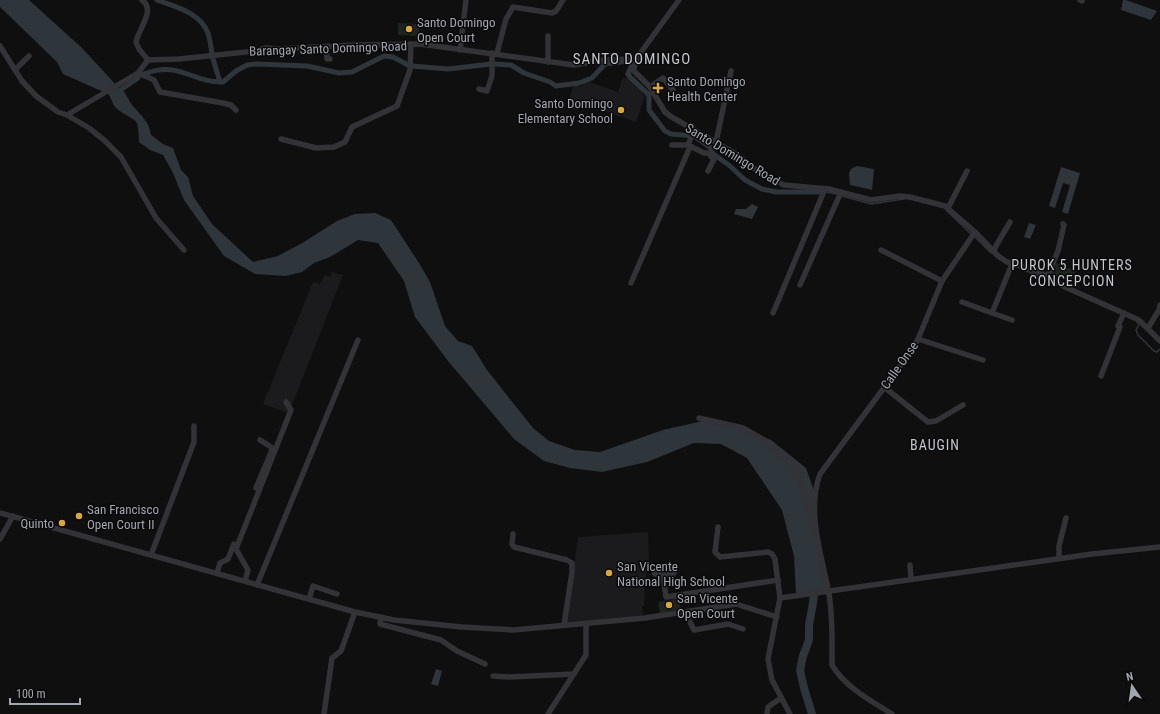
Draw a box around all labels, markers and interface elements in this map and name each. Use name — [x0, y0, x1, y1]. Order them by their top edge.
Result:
place label: Santo Domingo Open Court — [417, 15, 495, 45]
marker: Santo Domingo Open Court — [404, 24, 414, 34]
street label: Barangay Santo Domingo Road — [249, 38, 407, 59]
district label: SANTO DOMINGO — [573, 50, 691, 68]
place label: Santo Domingo Health Center — [667, 74, 745, 104]
marker: Santo Domingo Health Center — [652, 82, 664, 94]
place label: Santo Domingo Elementary School — [518, 96, 613, 126]
marker: Santo Domingo Elementary School — [616, 105, 626, 115]
street label: Santo Domingo Road — [683, 120, 783, 189]
district label: PUROK 5 HUNTERS CONCEPCION — [1011, 257, 1133, 289]
street label: Calle Onse — [878, 339, 921, 392]
district label: BAUGIN — [910, 437, 960, 453]
place label: San Francisco Open Court II — [87, 502, 159, 532]
marker: San Francisco Open Court II — [74, 511, 84, 521]
place label: Quinto — [20, 516, 54, 531]
marker: Quinto — [57, 518, 67, 528]
place label: San Vicente National High School — [617, 559, 725, 589]
marker: San Vicente National High School — [604, 568, 614, 578]
place label: San Vicente Open Court — [677, 591, 738, 621]
marker: San Vicente Open Court — [664, 600, 674, 610]
north arrow — [1112, 666, 1152, 706]
text: N — [1125, 670, 1135, 684]
scale bar — [10, 680, 80, 706]
text: 100 m — [16, 687, 46, 701]

